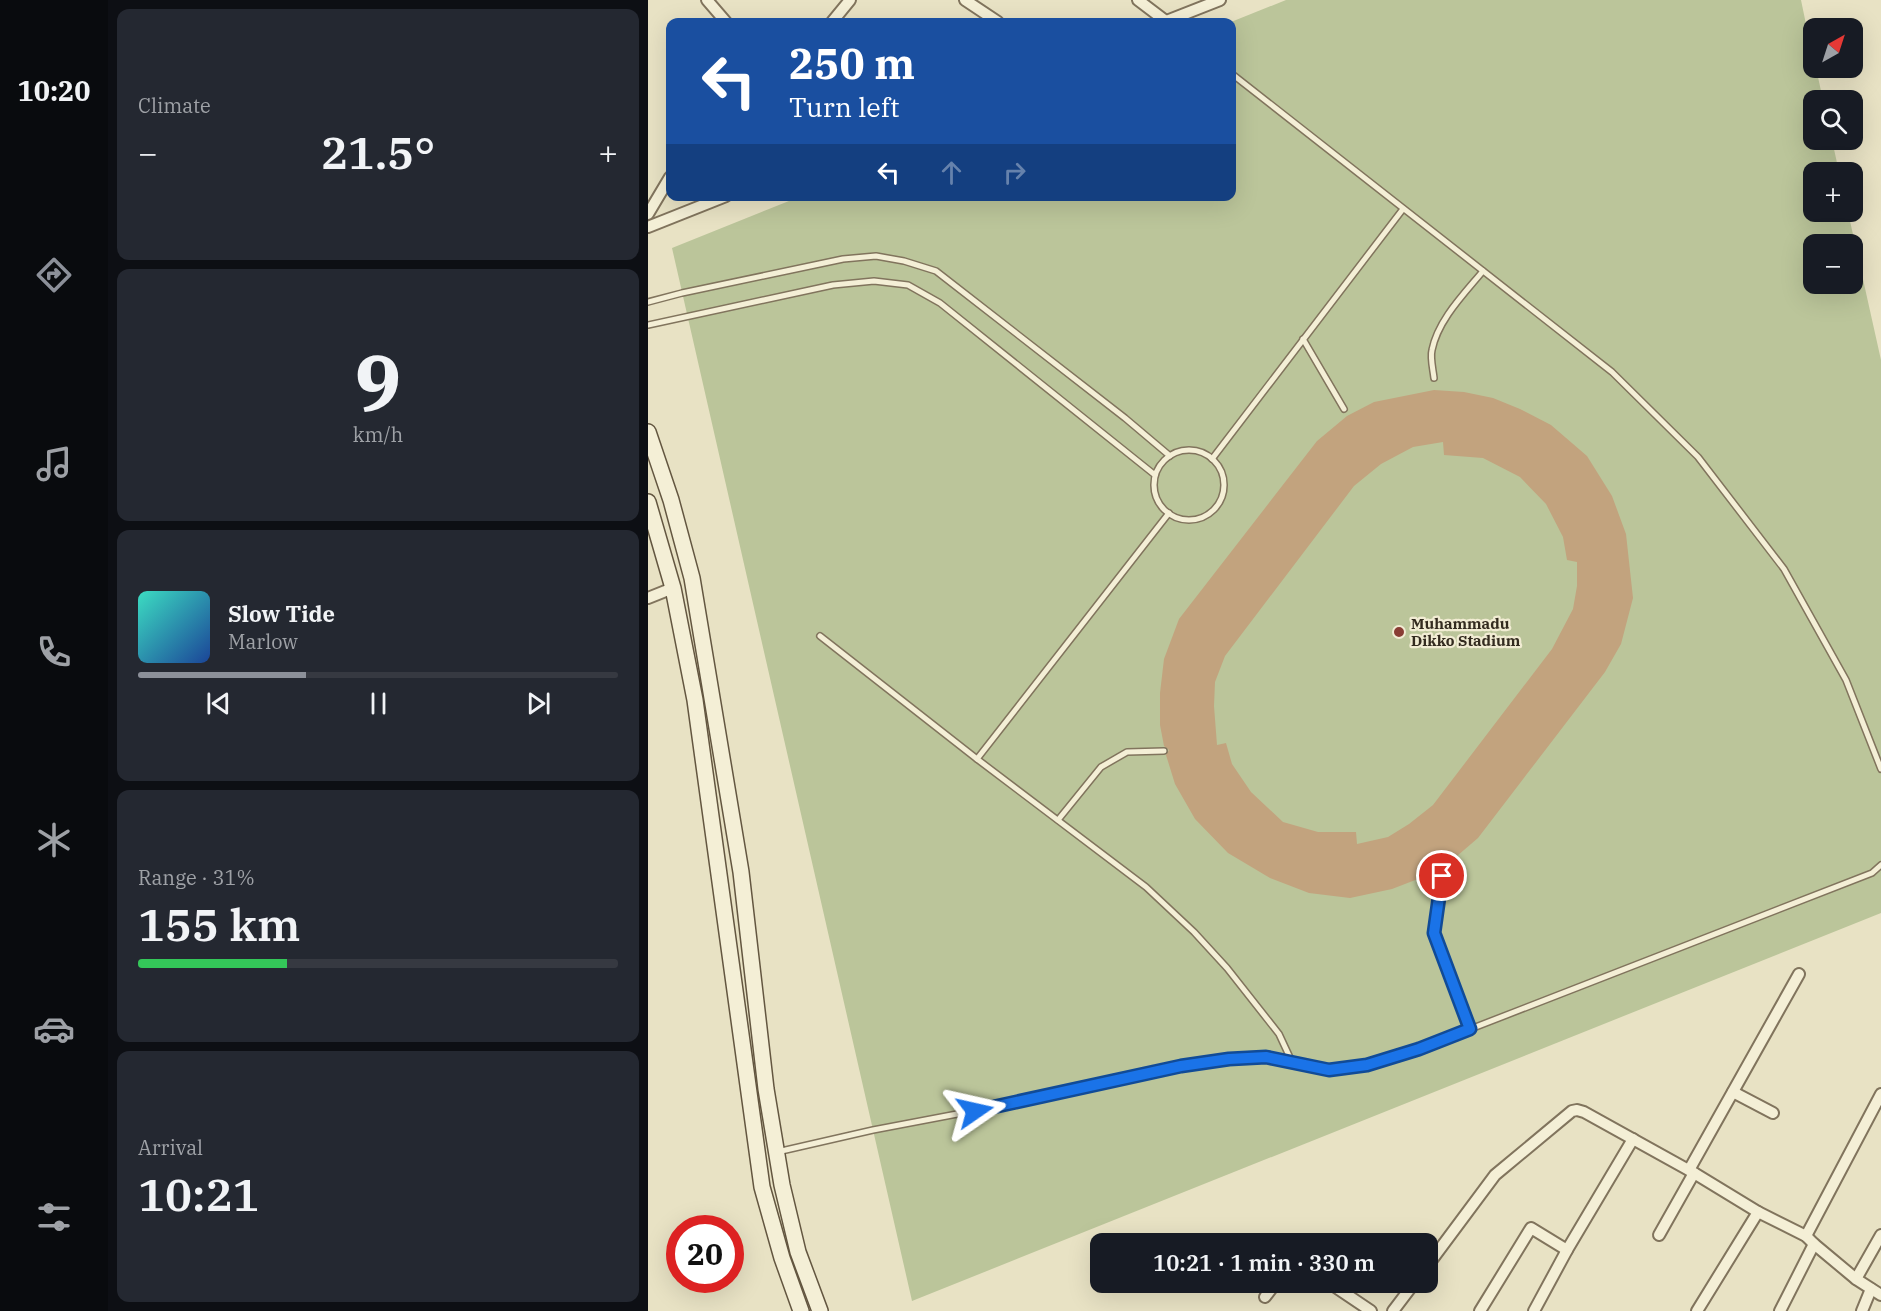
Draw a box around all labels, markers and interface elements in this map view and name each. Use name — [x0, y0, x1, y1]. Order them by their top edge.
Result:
north arrow — [1803, 18, 1863, 78]
map controls — [1803, 18, 1863, 294]
text: 250 m — [789, 36, 915, 91]
icon: left — [690, 42, 768, 120]
text: 10:20 — [18, 73, 90, 108]
text: Turn left — [789, 89, 900, 124]
button: search — [1803, 90, 1863, 150]
text: Climate — [138, 92, 211, 119]
text: 21.5° — [321, 123, 435, 181]
text: − — [138, 131, 158, 174]
text: + — [598, 131, 618, 174]
icon: left — [872, 156, 905, 189]
icon: ahead — [935, 156, 968, 189]
icon: right — [998, 156, 1031, 189]
button: + — [1803, 162, 1863, 222]
button: − — [1803, 234, 1863, 294]
icon: directions — [33, 254, 75, 296]
text: 9 — [355, 331, 401, 432]
text: km/h — [353, 421, 403, 448]
icon: music — [33, 443, 75, 485]
text: Slow Tide — [228, 599, 335, 628]
place label: Muhammadu Dikko Stadium — [1411, 614, 1521, 650]
marker: Muhammadu Dikko Stadium — [1392, 625, 1406, 639]
text: Marlow — [228, 628, 298, 655]
icon: phone — [33, 631, 75, 673]
icon: previous — [202, 687, 235, 720]
icon: pause — [362, 687, 395, 720]
icon: next — [522, 687, 555, 720]
icon: climate — [33, 819, 75, 861]
pin — [1416, 850, 1467, 901]
icon: arrive — [1425, 859, 1458, 892]
text: Range · 31% — [138, 864, 255, 891]
text: 155 km — [138, 895, 300, 953]
icon: car — [33, 1008, 75, 1050]
position arrow — [943, 1079, 1007, 1143]
text: Arrival — [138, 1134, 203, 1161]
text: 10:21 — [138, 1165, 259, 1223]
icon: filters — [33, 1196, 75, 1238]
speed limit sign: 20 — [666, 1215, 744, 1293]
text: 10:21 · 1 min · 330 m — [1153, 1248, 1375, 1277]

